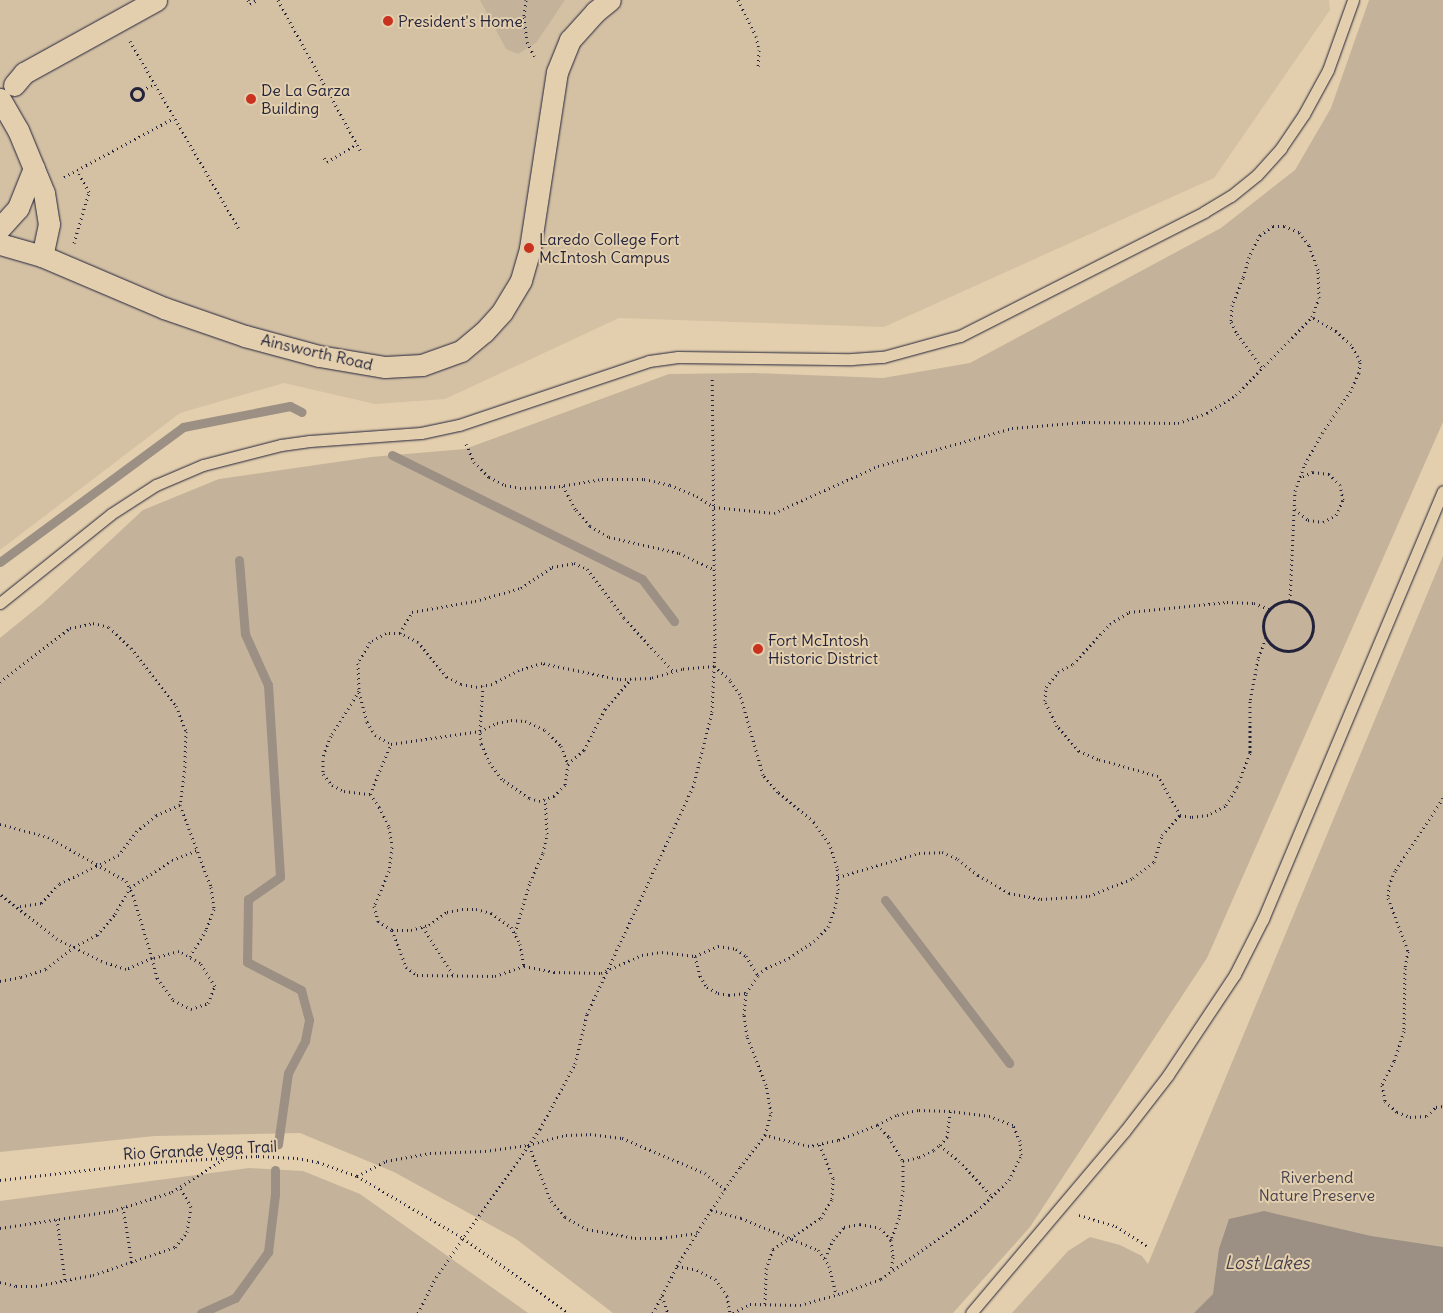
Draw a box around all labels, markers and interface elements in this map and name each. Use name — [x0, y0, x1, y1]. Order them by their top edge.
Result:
place label: President's Home — [398, 11, 523, 31]
marker: President's Home — [382, 15, 394, 27]
place label: De La Garza Building — [261, 80, 350, 118]
marker: De La Garza Building — [245, 93, 257, 105]
place label: Laredo College Fort McIntosh Campus — [539, 229, 679, 267]
marker: Laredo College Fort McIntosh Campus — [523, 242, 535, 254]
street label: Ainsworth Road — [259, 330, 375, 374]
place label: Fort McIntosh Historic District — [768, 630, 878, 668]
marker: Fort McIntosh Historic District — [752, 643, 764, 655]
street label: Rio Grande Vega Trail — [122, 1136, 278, 1164]
park label: Riverbend Nature Preserve — [1259, 1167, 1375, 1205]
water label: Lost Lakes — [1224, 1252, 1310, 1274]

